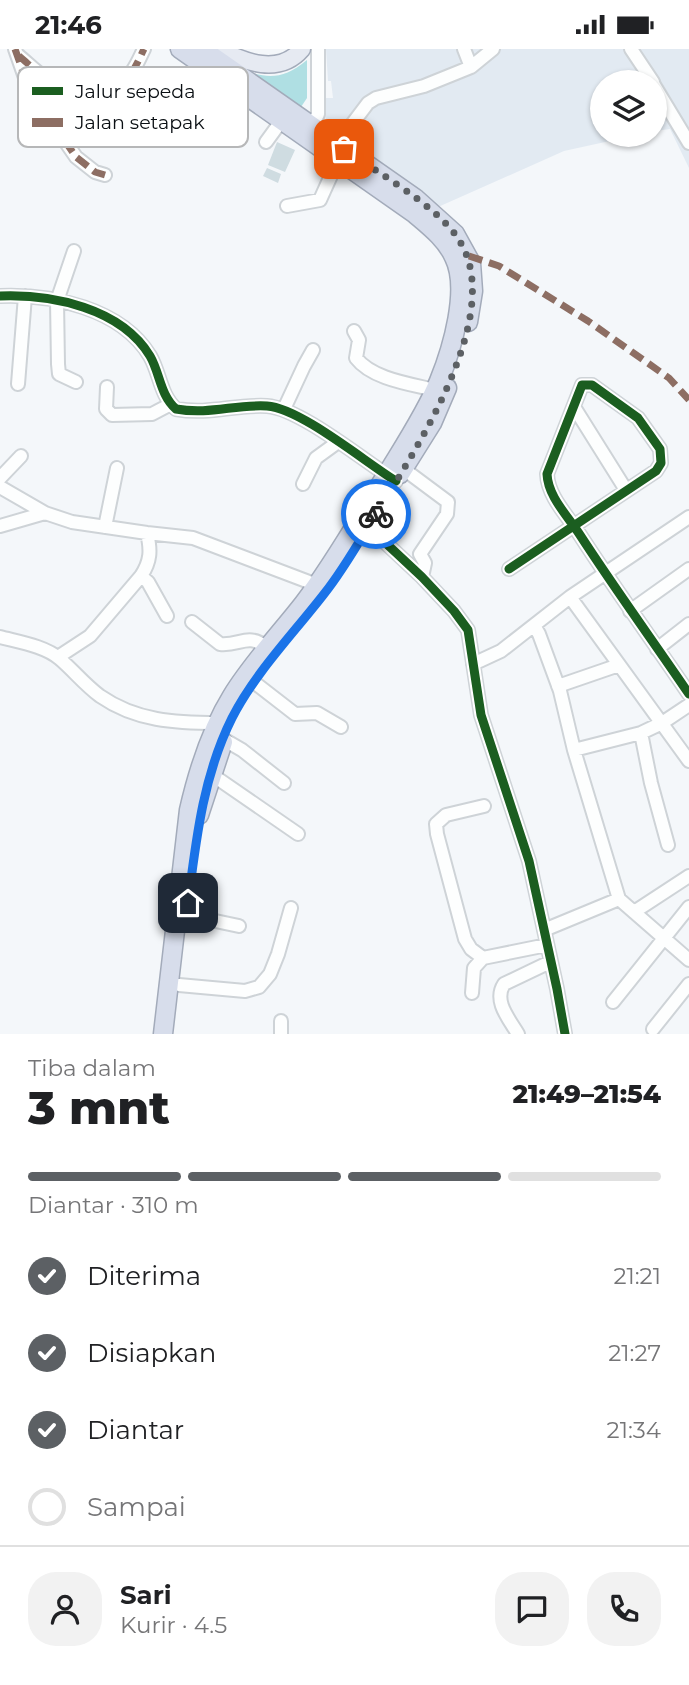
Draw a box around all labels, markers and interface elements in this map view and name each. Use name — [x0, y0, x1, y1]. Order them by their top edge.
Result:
text: 21:46 — [35, 9, 102, 41]
legend — [18, 67, 248, 147]
map controls — [590, 70, 667, 147]
button: layers — [590, 70, 667, 147]
text: Jalur sepeda — [74, 80, 195, 103]
text: Jalan setapak — [74, 111, 205, 134]
pin — [314, 119, 374, 179]
icon: bag — [325, 130, 363, 168]
courier — [341, 479, 411, 549]
icon: bike — [357, 495, 395, 533]
pin — [158, 873, 218, 933]
icon: home — [169, 884, 207, 922]
text: Tiba dalam — [28, 1054, 156, 1082]
text: 21:49–21:54 — [512, 1078, 661, 1110]
text: 3 mnt — [28, 1079, 170, 1136]
text: Diantar · 310 m — [28, 1191, 199, 1219]
icon: check — [28, 1257, 66, 1295]
text: Diterima — [87, 1260, 201, 1292]
text: 21:21 — [613, 1262, 661, 1290]
icon: check — [28, 1334, 66, 1372]
text: Disiapkan — [87, 1337, 216, 1369]
text: 21:27 — [608, 1339, 661, 1367]
icon: check — [28, 1411, 66, 1449]
text: Diantar — [87, 1414, 184, 1446]
text: 21:34 — [607, 1416, 661, 1444]
text: Sampai — [87, 1491, 186, 1523]
button: person — [28, 1572, 102, 1646]
button: chat — [495, 1572, 569, 1646]
button: phone — [587, 1572, 661, 1646]
text: Sari — [120, 1579, 172, 1611]
text: Kurir · 4.5 — [120, 1611, 227, 1639]

